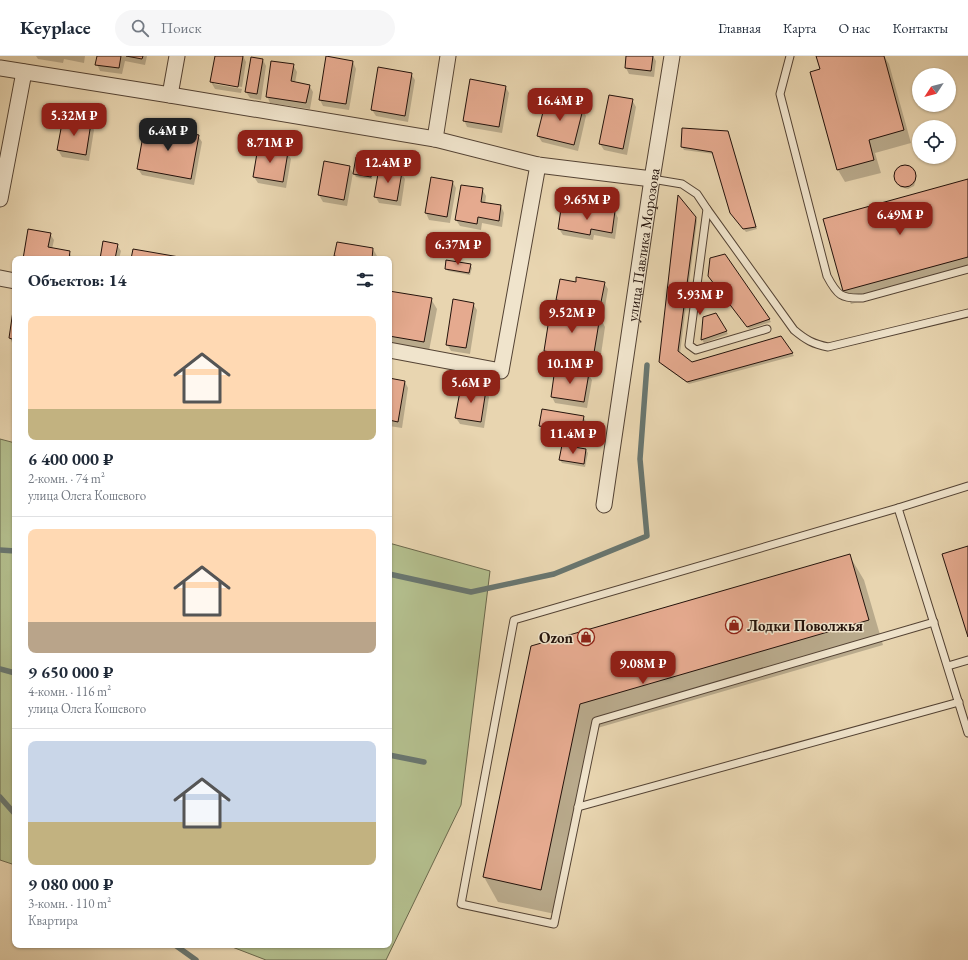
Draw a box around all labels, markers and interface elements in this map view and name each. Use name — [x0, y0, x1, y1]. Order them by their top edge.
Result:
search box — [115, 10, 395, 46]
text: Keyplace — [20, 15, 91, 40]
icon: search — [129, 17, 151, 39]
text: Поиск — [161, 18, 202, 37]
text: Главная — [718, 19, 761, 37]
text: Карта — [783, 19, 816, 37]
text: О нас — [838, 19, 870, 37]
text: Контакты — [892, 19, 948, 37]
north arrow — [912, 68, 956, 112]
map controls — [912, 68, 956, 164]
pin: 16.4M ₽ — [523, 88, 597, 122]
text: 16.4M ₽ — [537, 92, 583, 109]
pin: 5.32M ₽ — [37, 103, 111, 137]
text: 5.32M ₽ — [51, 107, 97, 124]
pin: 6.4M ₽ — [135, 118, 201, 152]
button: locate — [912, 120, 956, 164]
text: 6.4M ₽ — [148, 122, 188, 139]
pin: 8.71M ₽ — [233, 130, 307, 164]
text: 8.71M ₽ — [247, 134, 293, 151]
pin: 12.4M ₽ — [351, 150, 425, 184]
text: 12.4M ₽ — [365, 154, 411, 171]
street label: улица Павлика Морозова — [622, 167, 663, 323]
pin: 9.65M ₽ — [550, 187, 624, 221]
text: 9.65M ₽ — [564, 191, 610, 208]
pin: 6.49M ₽ — [863, 202, 937, 236]
text: 6.49M ₽ — [877, 206, 923, 223]
pin: 6.37M ₽ — [421, 232, 495, 266]
text: 6.37M ₽ — [435, 236, 481, 253]
text: Объектов: 14 — [28, 269, 127, 291]
icon: filters — [354, 269, 376, 291]
pin: 5.93M ₽ — [663, 282, 737, 316]
text: 5.93M ₽ — [677, 286, 723, 303]
pin: 9.52M ₽ — [535, 300, 609, 334]
text: 9.52M ₽ — [549, 304, 595, 321]
icon: home — [166, 342, 238, 414]
pin: 10.1M ₽ — [533, 351, 607, 385]
text: 10.1M ₽ — [547, 355, 593, 372]
pin: 5.6M ₽ — [438, 370, 504, 404]
text: 5.6M ₽ — [451, 374, 491, 391]
pin: 11.4M ₽ — [536, 421, 610, 455]
text: 11.4M ₽ — [550, 425, 596, 442]
text: 6 400 000 ₽ — [28, 448, 114, 470]
text: 2-комн. · 74 m² — [28, 470, 105, 487]
text: улица Олега Кошевого — [28, 487, 146, 504]
icon: home — [166, 555, 238, 627]
shop icon: Лодки Поволжья — [724, 615, 744, 635]
place label: Лодки Поволжья — [747, 616, 863, 635]
shop icon: Ozon — [576, 627, 596, 647]
place label: Ozon — [539, 628, 574, 647]
pin: 9.08M ₽ — [606, 651, 680, 685]
text: 9.08M ₽ — [620, 655, 666, 672]
text: 9 650 000 ₽ — [28, 661, 114, 683]
text: 4-комн. · 116 m² — [28, 683, 111, 700]
text: улица Олега Кошевого — [28, 700, 146, 717]
icon: home — [166, 767, 238, 839]
text: 9 080 000 ₽ — [28, 873, 114, 895]
text: 3-комн. · 110 m² — [28, 895, 111, 912]
text: Квартира — [28, 912, 78, 929]

